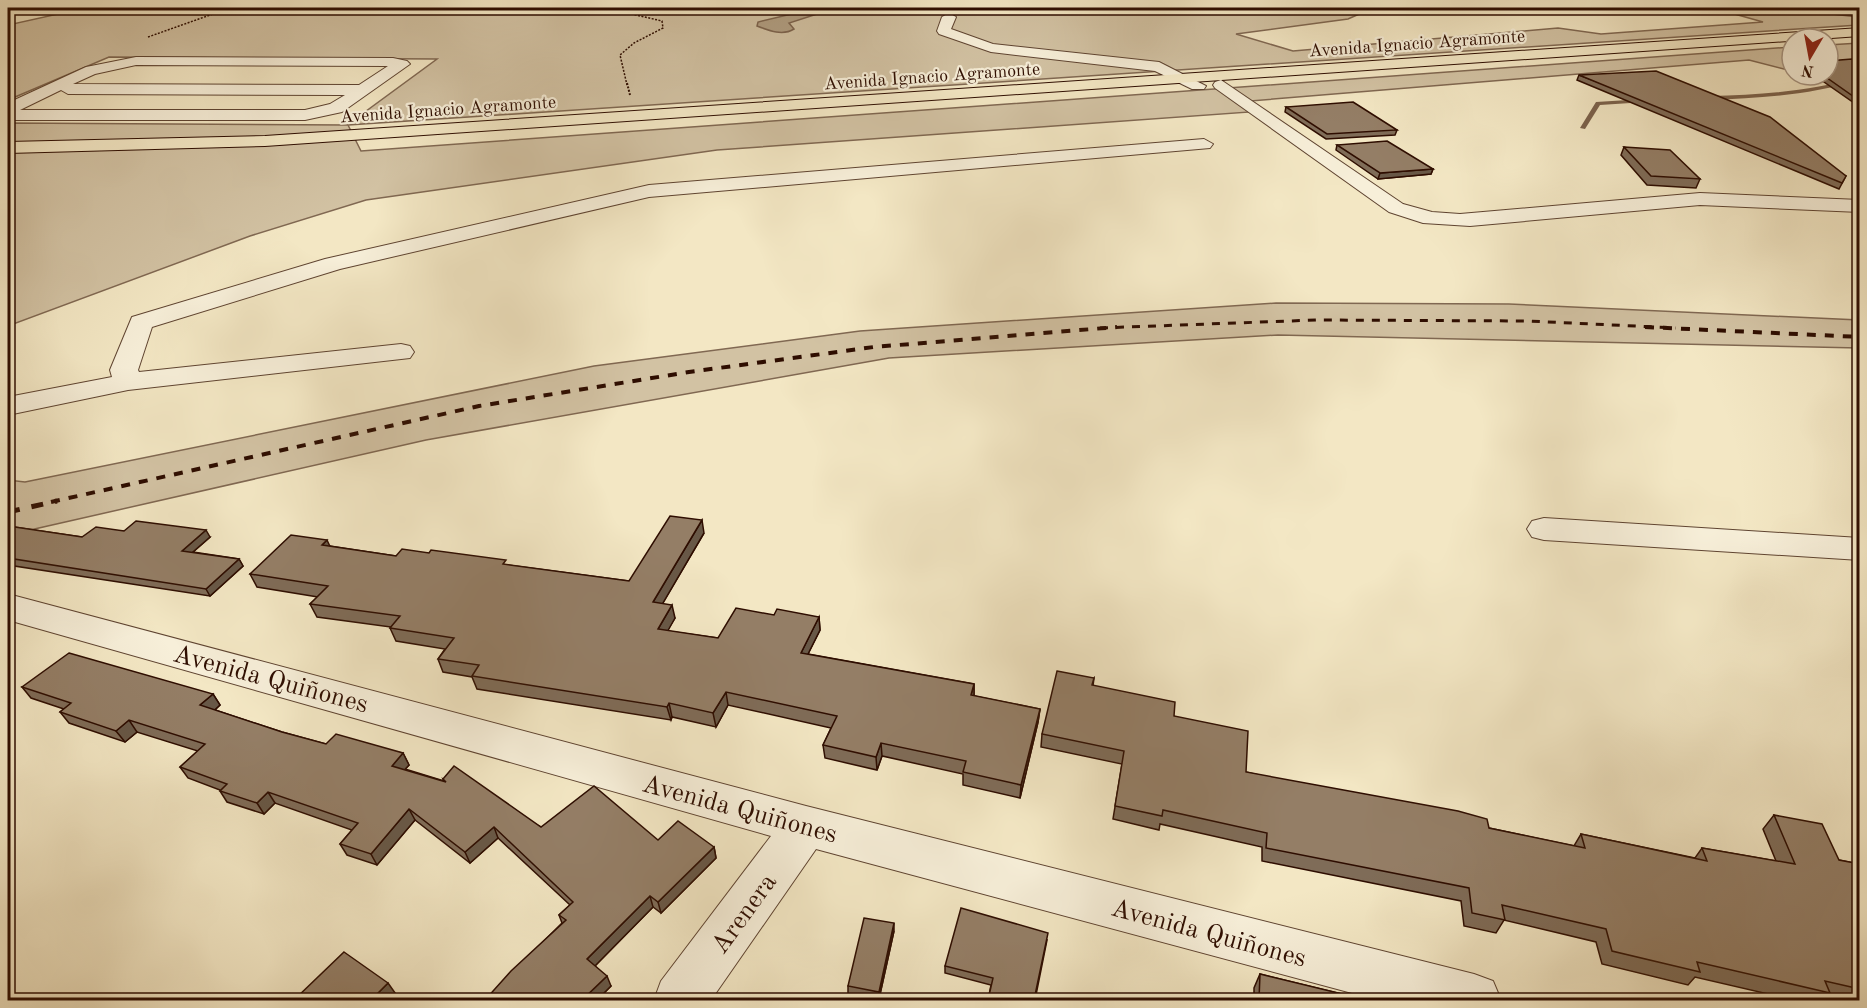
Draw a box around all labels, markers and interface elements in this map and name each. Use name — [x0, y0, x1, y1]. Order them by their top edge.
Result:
street label: Avenida Ignacio Agramonte — [1308, 27, 1526, 61]
north arrow — [1780, 27, 1840, 87]
street label: Avenida Ignacio Agramonte — [823, 60, 1041, 94]
text: N — [1800, 61, 1815, 79]
street label: Avenida Ignacio Agramonte — [339, 93, 557, 127]
street label: Avenida Quiñones — [170, 641, 371, 718]
street label: Avenida Quiñones — [639, 771, 840, 848]
street label: Arenera — [707, 869, 782, 959]
street label: Avenida Quiñones — [1108, 895, 1309, 972]

